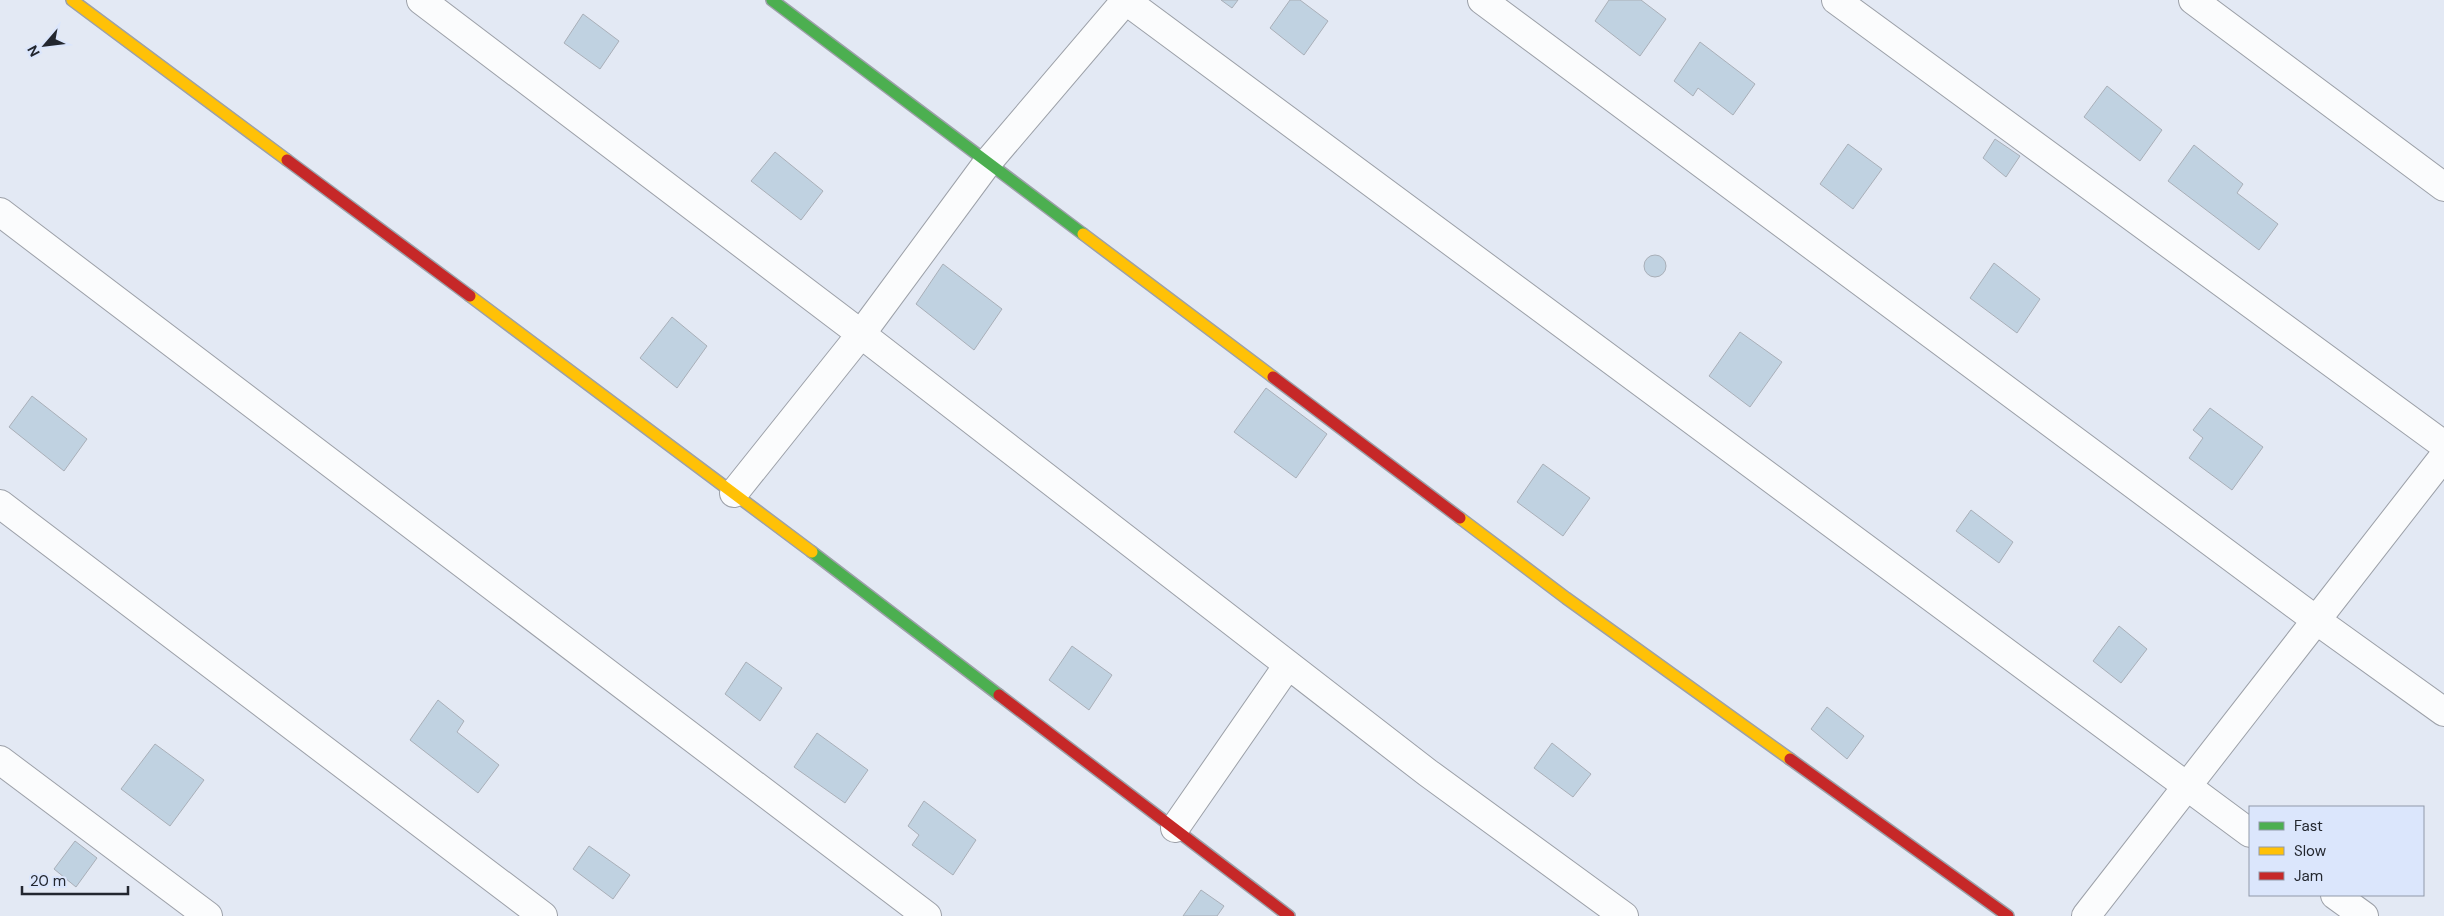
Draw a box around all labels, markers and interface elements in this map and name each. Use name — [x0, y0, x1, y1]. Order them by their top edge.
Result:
north arrow — [20, 20, 70, 70]
text: N — [23, 42, 44, 60]
legend — [2249, 806, 2424, 896]
text: Fast — [2294, 816, 2323, 836]
text: Slow — [2294, 841, 2327, 861]
scale bar — [22, 864, 129, 896]
text: Jam — [2294, 866, 2323, 886]
text: 20 m — [30, 871, 66, 891]

